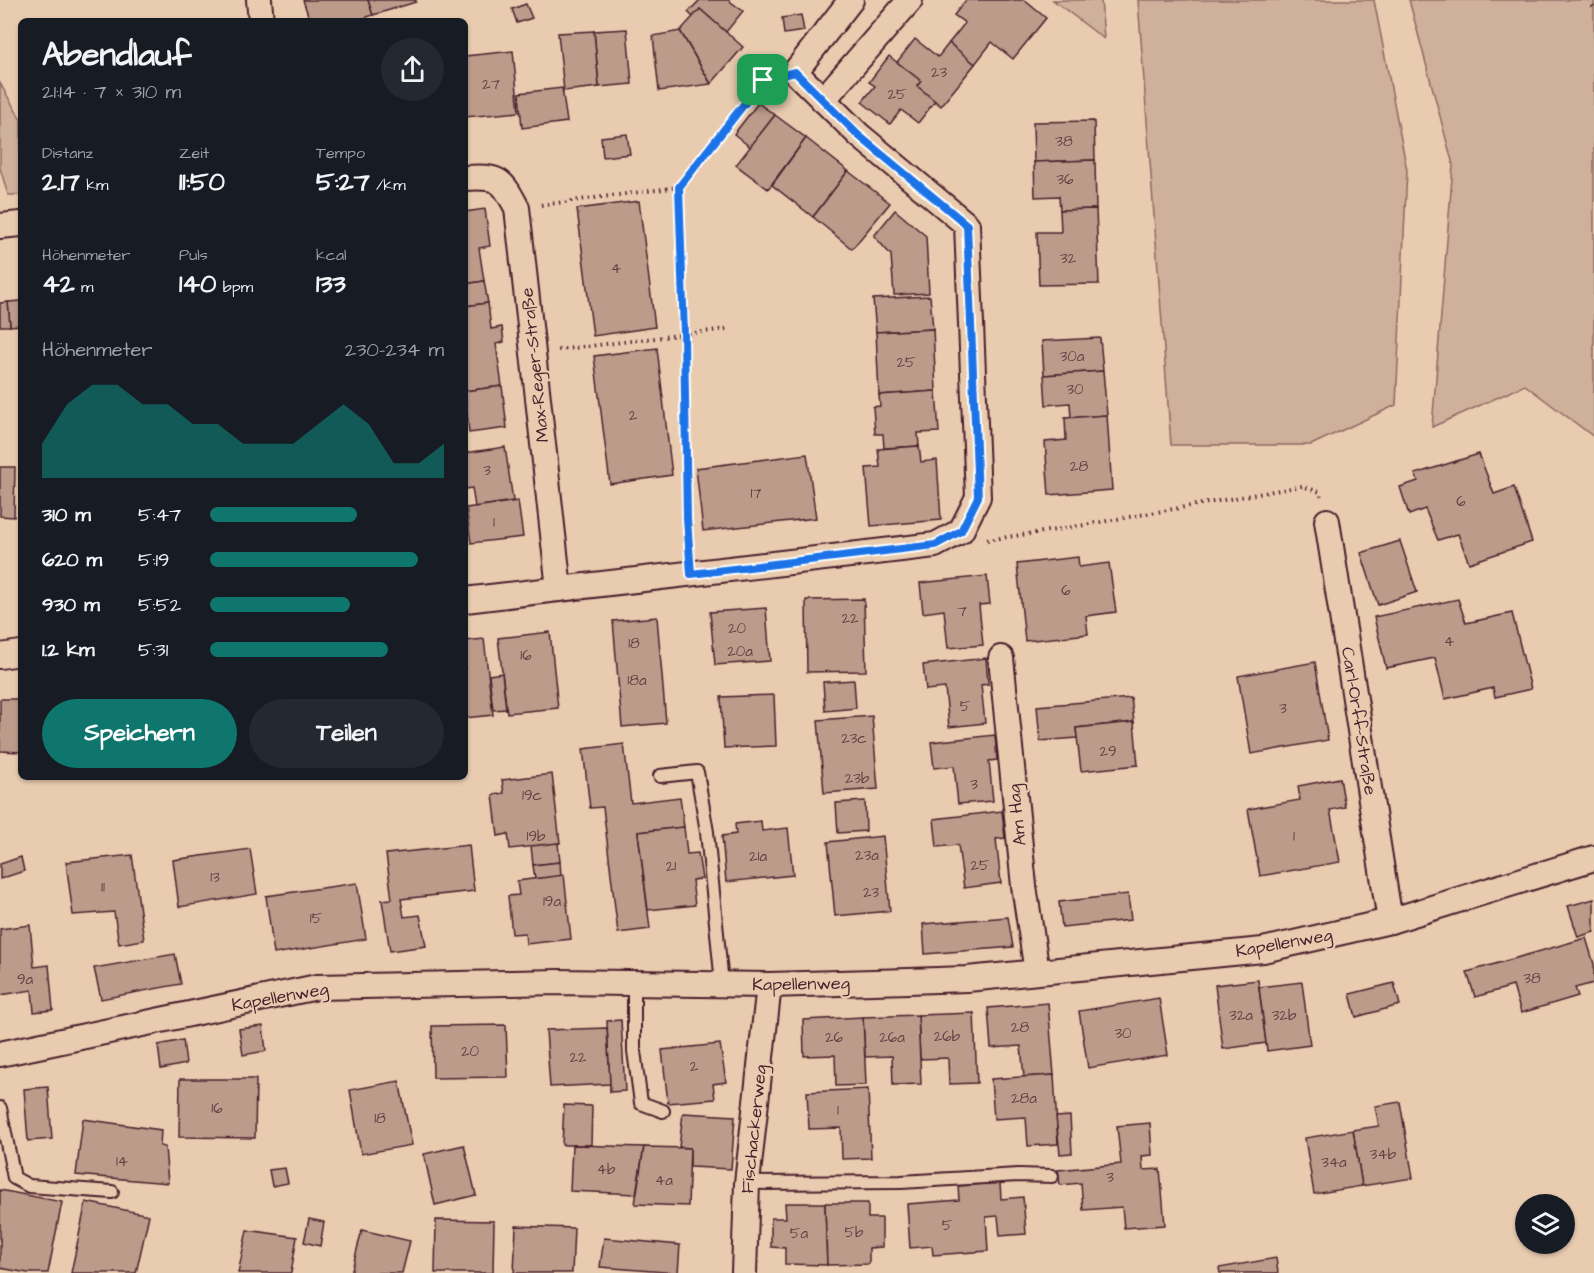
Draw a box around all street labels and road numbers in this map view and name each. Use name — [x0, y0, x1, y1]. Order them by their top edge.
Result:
street label: Max-Reger-Straße — [514, 286, 557, 444]
street label: Carl-Orff-Straße — [1335, 645, 1383, 797]
street label: Am Hag — [1001, 783, 1034, 847]
street label: Kapellenweg — [1234, 922, 1334, 965]
street label: Kapellenweg — [752, 971, 850, 998]
street label: Kapellenweg — [230, 976, 330, 1019]
street label: Fischackerweg — [735, 1063, 774, 1195]

